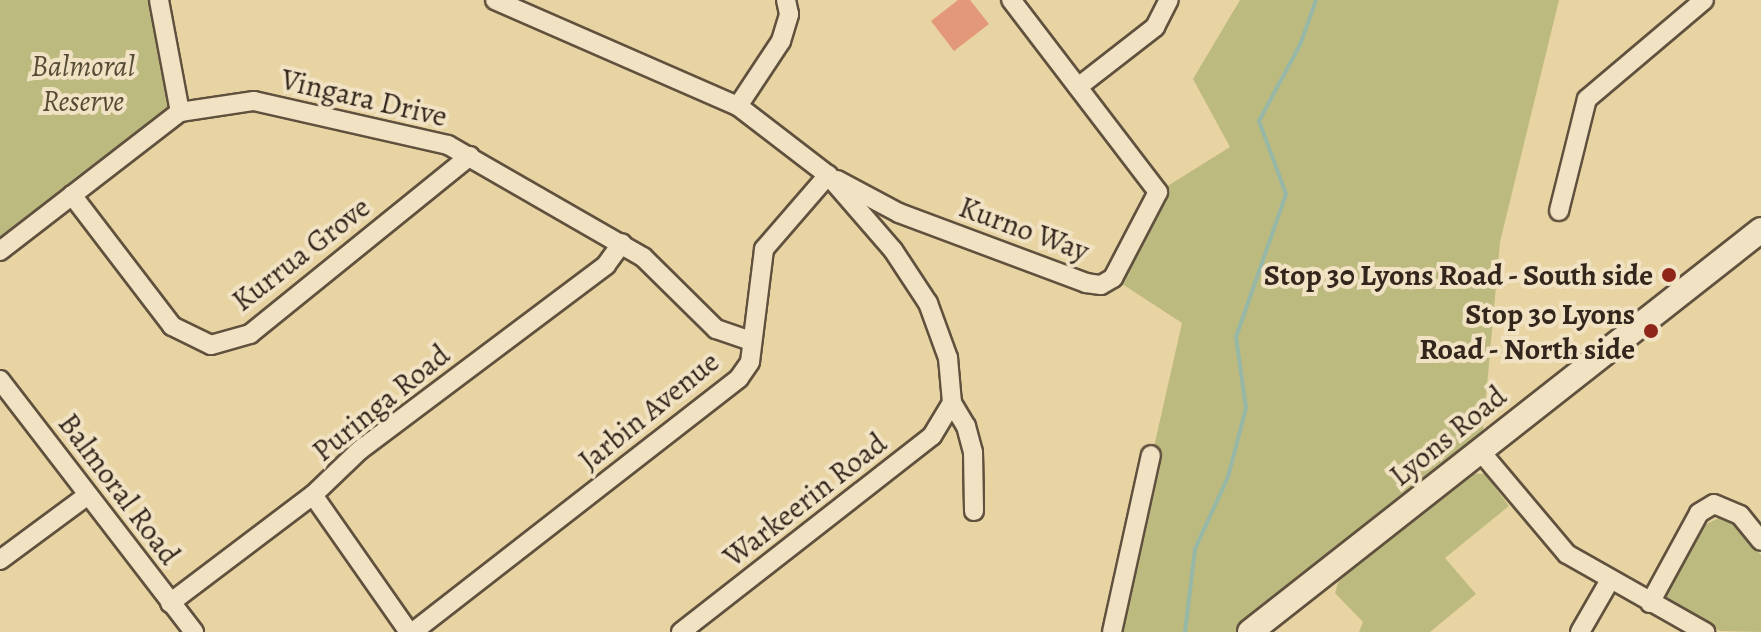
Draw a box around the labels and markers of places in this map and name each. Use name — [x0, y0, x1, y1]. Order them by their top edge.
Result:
place label: Stop 30 Lyons Road - South side — [1263, 257, 1653, 293]
marker: Stop 30 Lyons Road - South side — [1660, 266, 1678, 284]
place label: Stop 30 Lyons Road - North side — [1418, 296, 1635, 366]
marker: Stop 30 Lyons Road - North side — [1642, 322, 1660, 340]

